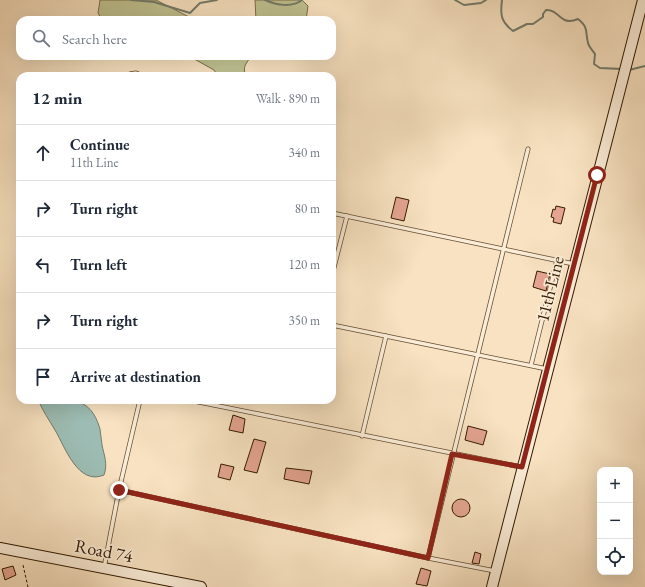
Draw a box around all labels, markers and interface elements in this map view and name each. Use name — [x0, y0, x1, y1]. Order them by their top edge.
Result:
search box — [16, 16, 336, 60]
icon: search — [30, 27, 52, 49]
text: Search here — [62, 29, 127, 48]
text: 12 min — [32, 87, 82, 109]
text: Walk · 890 m — [256, 90, 320, 107]
text: Continue — [70, 135, 130, 154]
icon: ahead — [32, 142, 54, 164]
text: 340 m — [289, 144, 320, 161]
text: 11th Line — [70, 154, 119, 171]
route start — [588, 166, 606, 184]
icon: right — [32, 198, 54, 220]
text: Turn right — [70, 199, 138, 218]
text: 80 m — [295, 200, 320, 217]
street label: 11th Line — [530, 253, 569, 324]
icon: left — [32, 254, 54, 276]
text: Turn left — [70, 255, 127, 274]
text: 120 m — [289, 256, 320, 273]
icon: right — [32, 310, 54, 332]
text: Turn right — [70, 311, 138, 330]
text: 350 m — [289, 312, 320, 329]
icon: arrive — [32, 366, 54, 388]
text: Arrive at destination — [70, 367, 201, 386]
map controls — [597, 467, 633, 575]
button: + — [597, 467, 633, 503]
route end — [110, 481, 128, 499]
button: − — [597, 503, 633, 539]
street label: Road 74 — [73, 534, 135, 567]
button: locate — [597, 539, 633, 575]

